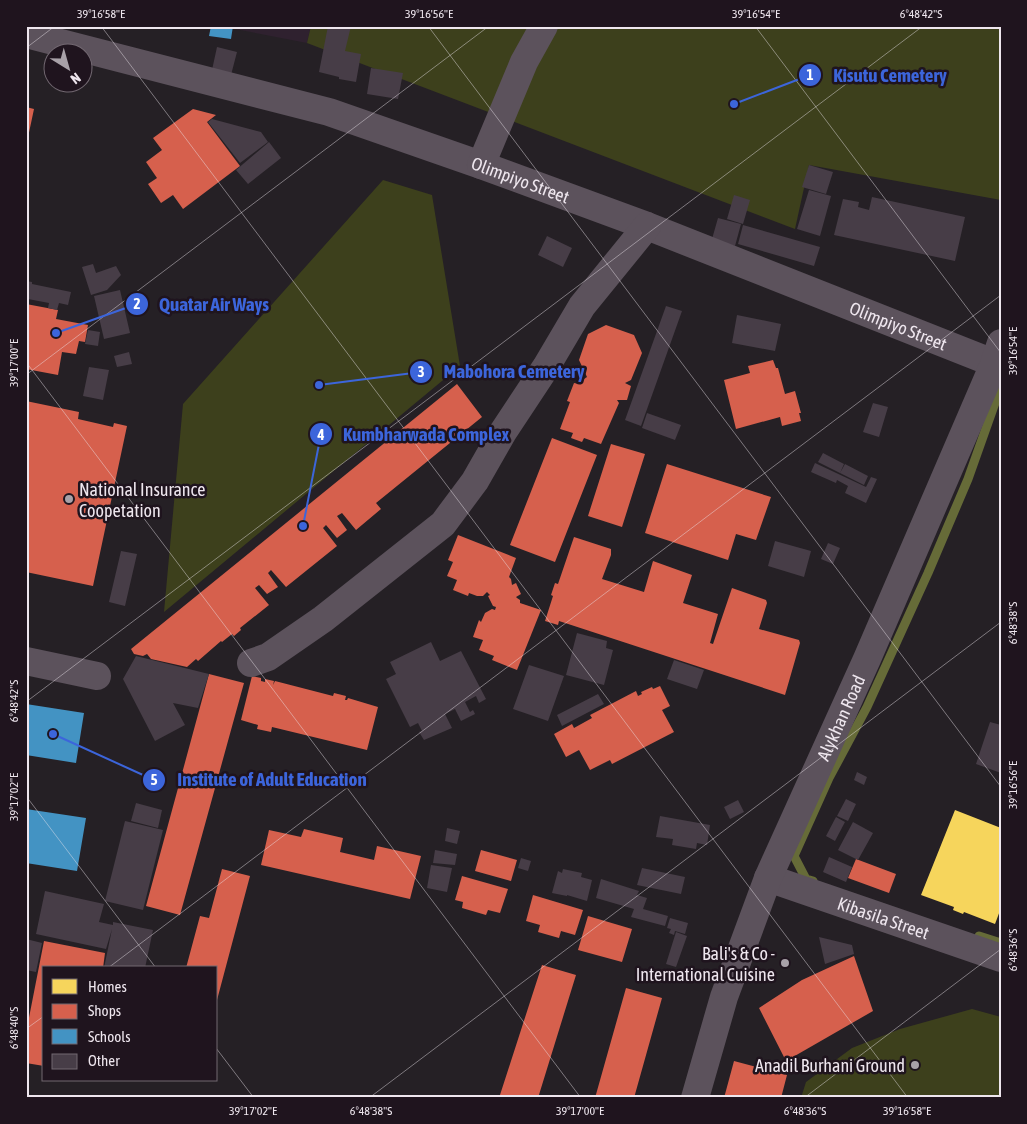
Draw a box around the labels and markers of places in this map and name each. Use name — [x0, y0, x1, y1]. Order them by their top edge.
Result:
callout: Kisutu Cemetery — [798, 58, 956, 92]
callout: Quatar Air Ways — [124, 287, 279, 321]
callout: Mabohora Cemetery — [409, 355, 595, 389]
callout: Kumbharwada Complex — [308, 417, 519, 451]
place label: National Insurance Coopetation — [79, 479, 205, 521]
marker: National Insurance Coopetation — [63, 493, 75, 505]
callout: Institute of Adult Education — [142, 763, 376, 797]
place label: Bali's & Co - International Cuisine — [636, 943, 775, 985]
marker: Bali's & Co - International Cuisine — [779, 957, 791, 969]
place label: Anadil Burhani Ground — [755, 1055, 905, 1076]
marker: Anadil Burhani Ground — [909, 1059, 921, 1071]

